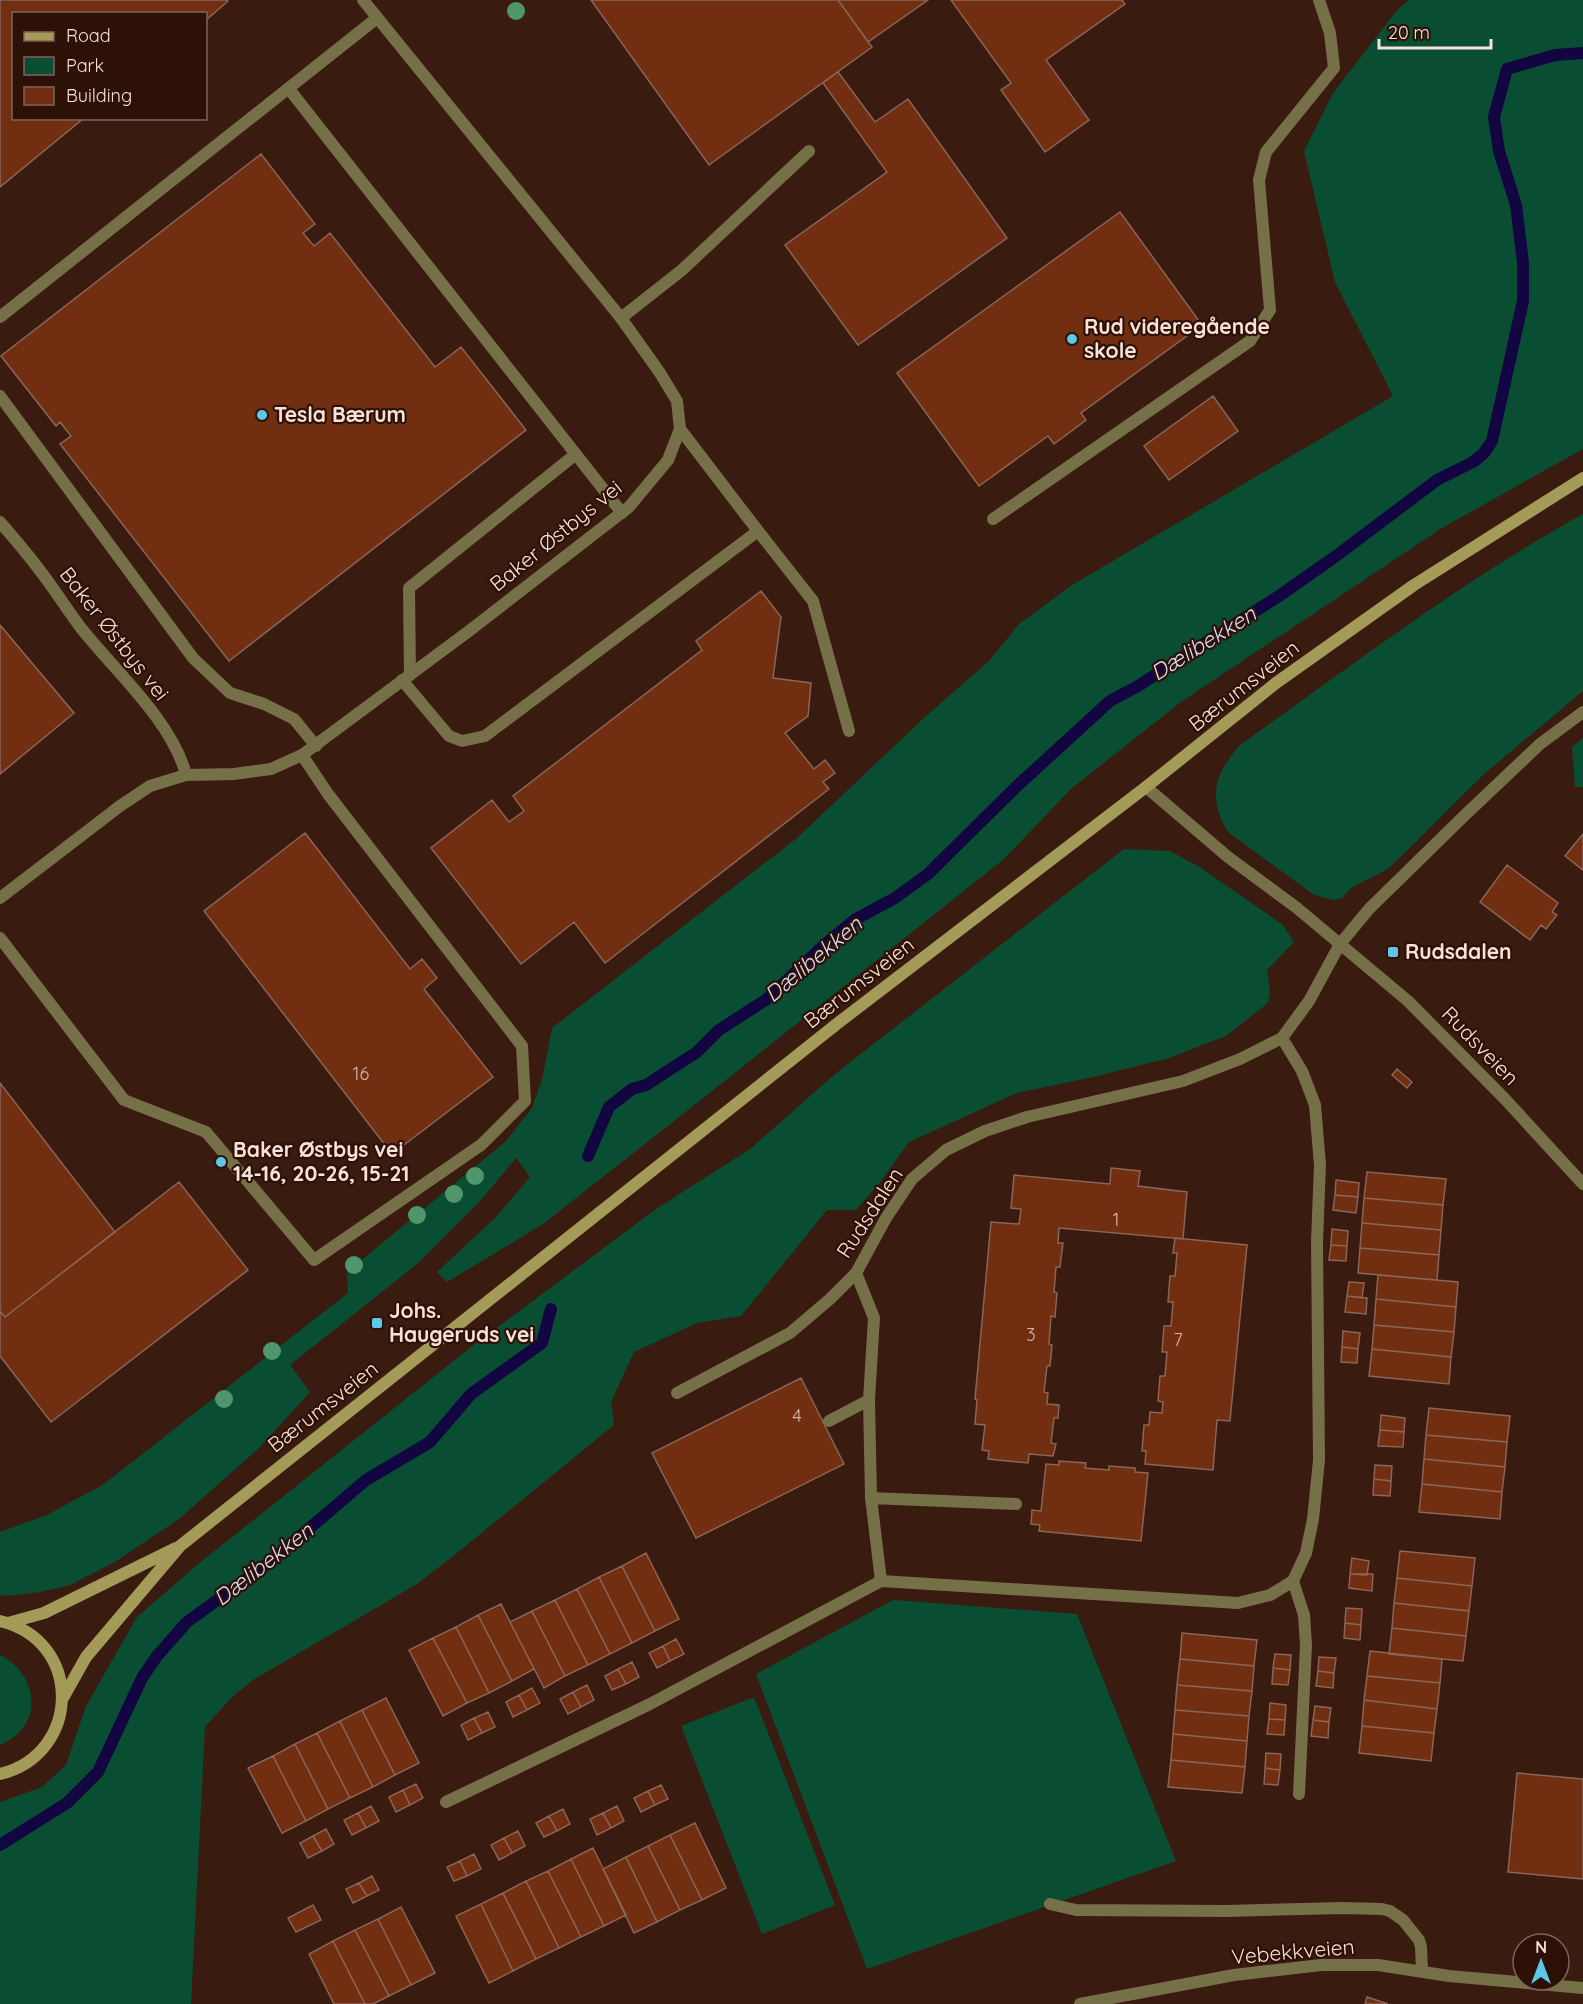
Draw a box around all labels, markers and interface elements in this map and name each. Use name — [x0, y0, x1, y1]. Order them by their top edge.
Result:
legend — [12, 12, 207, 120]
scale bar — [1379, 12, 1492, 50]
text: 20 m — [1388, 21, 1430, 44]
text: Road — [66, 24, 111, 47]
text: Park — [66, 54, 104, 77]
text: Building — [66, 84, 132, 107]
place label: Rud videregående skole — [1084, 313, 1270, 363]
marker: Rud videregående skole — [1065, 332, 1079, 346]
place label: Tesla Bærum — [274, 401, 406, 427]
marker: Tesla Bærum — [255, 408, 269, 422]
street label: Baker Østbys vei — [484, 474, 627, 596]
street label: Baker Østbys vei — [55, 561, 175, 705]
water label: Dælibekken — [1145, 599, 1262, 686]
street label: Bærumsveien — [1183, 634, 1304, 736]
water label: Dælibekken — [758, 909, 869, 1008]
street label: Bærumsveien — [798, 931, 919, 1033]
place label: Rudsdalen — [1405, 938, 1512, 964]
marker: Rudsdalen — [1386, 945, 1400, 959]
street label: Rudsveien — [1437, 1000, 1525, 1090]
house number: 16 — [353, 1062, 369, 1085]
place label: Baker Østbys vei 14-16, 20-26, 15-21 — [233, 1136, 410, 1186]
marker: Baker Østbys vei 14-16, 20-26, 15-21 — [214, 1155, 228, 1169]
street label: Rudsdalen — [830, 1162, 908, 1263]
house number: 1 — [1113, 1208, 1119, 1231]
place label: Johs. Haugeruds vei — [389, 1297, 534, 1347]
marker: Johs. Haugeruds vei — [370, 1316, 384, 1330]
house number: 3 — [1026, 1323, 1036, 1346]
house number: 7 — [1173, 1328, 1183, 1351]
street label: Bærumsveien — [262, 1355, 383, 1457]
house number: 4 — [792, 1404, 802, 1427]
water label: Dælibekken — [207, 1515, 320, 1612]
north arrow — [1511, 1932, 1571, 1992]
street label: Vebekkveien — [1230, 1933, 1356, 1969]
text: N — [1535, 1937, 1547, 1957]

